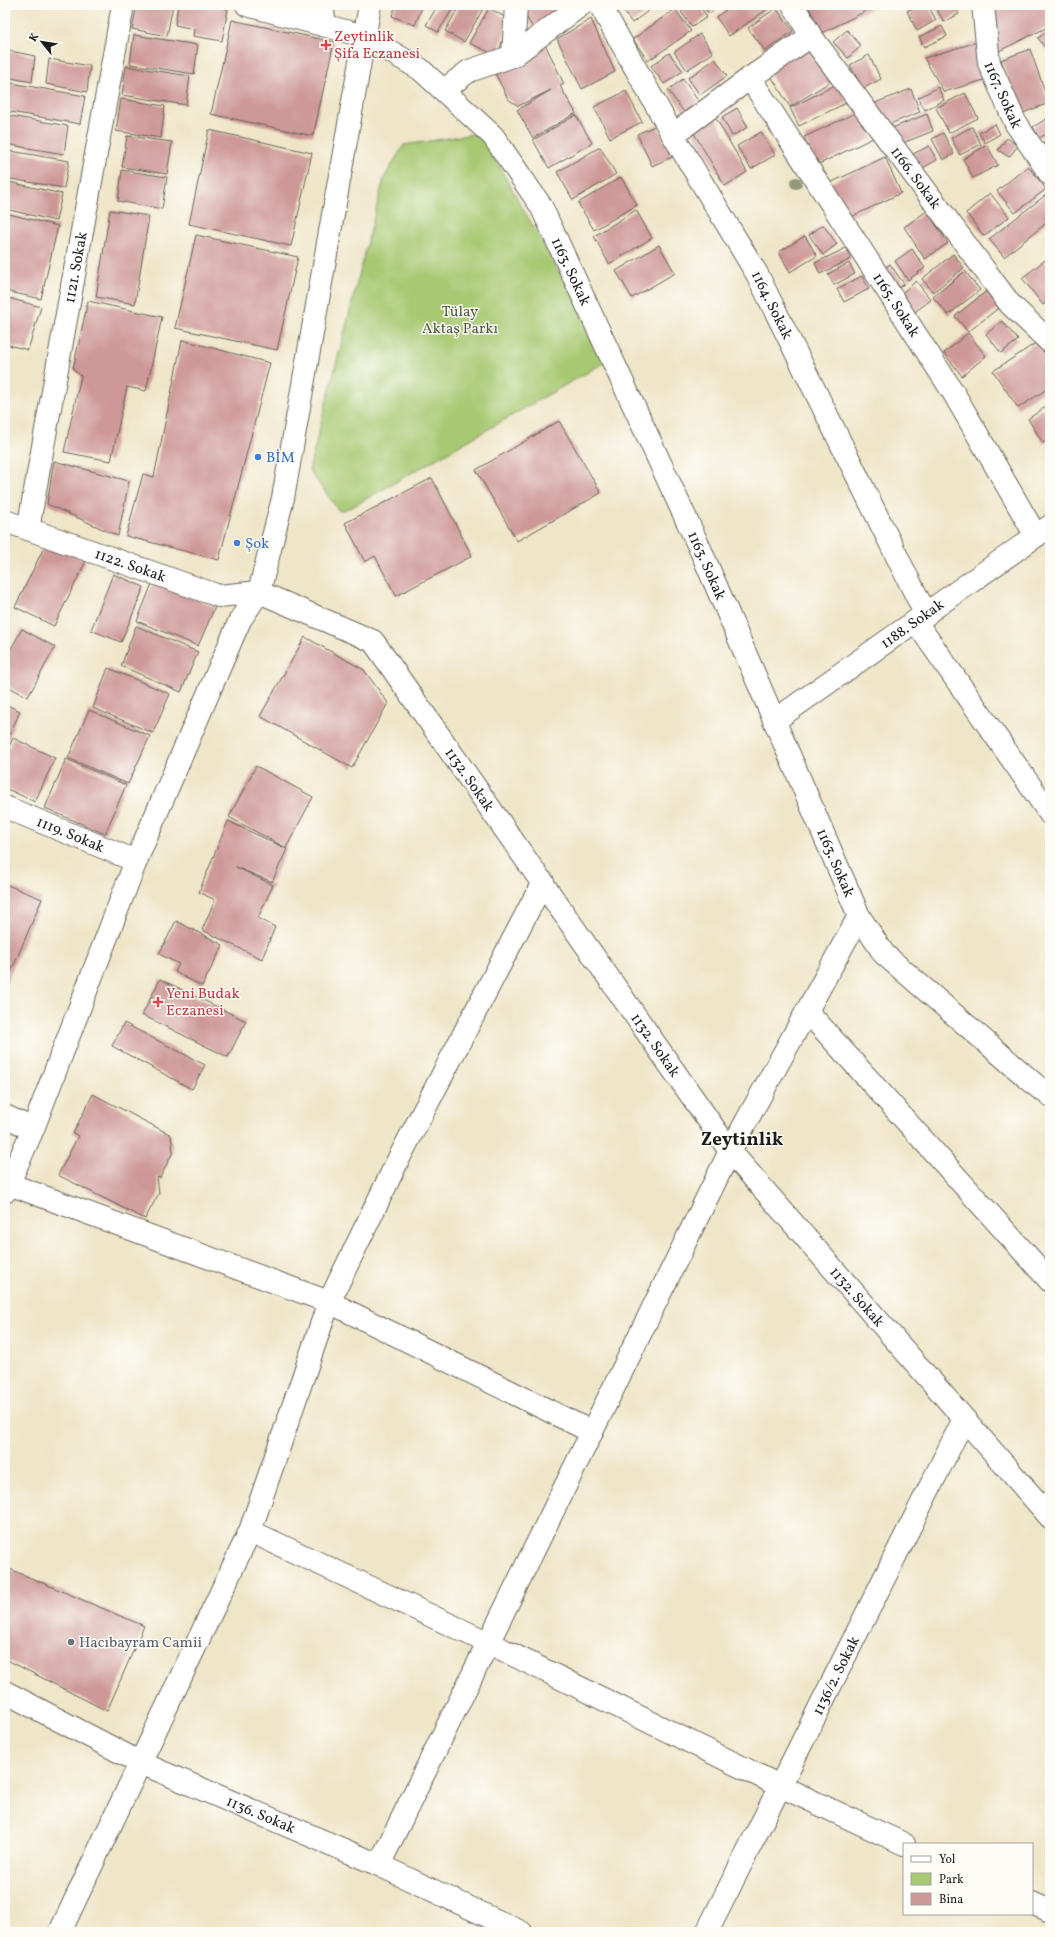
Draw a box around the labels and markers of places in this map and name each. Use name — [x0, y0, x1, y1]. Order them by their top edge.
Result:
place label: Zeytinlik Şifa Eczanesi — [334, 27, 420, 65]
marker: Zeytinlik Şifa Eczanesi — [321, 40, 331, 50]
place label: BİM — [266, 448, 295, 469]
marker: BİM — [253, 452, 263, 462]
place label: Şok — [245, 534, 269, 555]
marker: Şok — [232, 538, 242, 548]
place label: Yeni Budak Eczanesi — [166, 984, 240, 1022]
marker: Yeni Budak Eczanesi — [153, 997, 163, 1007]
place label: Hacıbayram Camii — [79, 1633, 202, 1654]
marker: Hacıbayram Camii — [66, 1637, 76, 1647]

